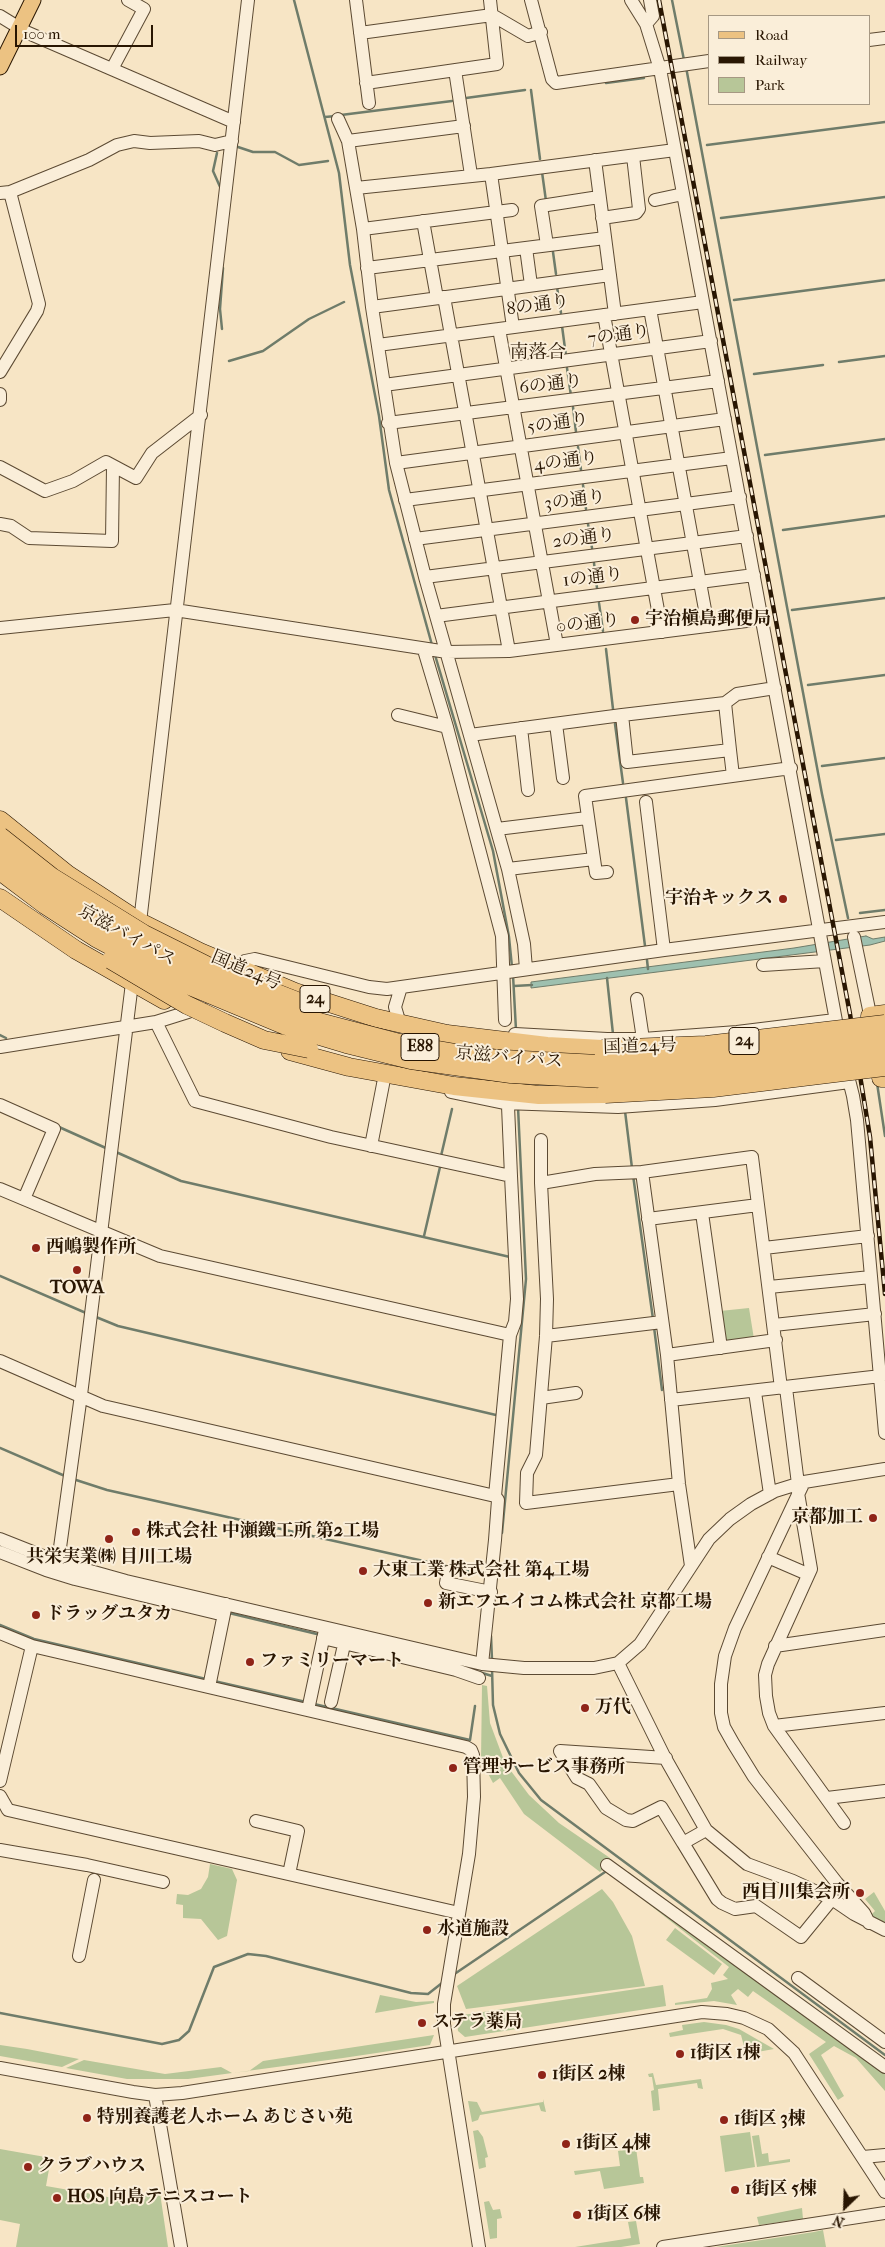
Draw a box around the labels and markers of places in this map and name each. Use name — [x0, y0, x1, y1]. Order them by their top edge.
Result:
place label: 宇治槇島郵便局 — [645, 609, 771, 631]
marker: 宇治槇島郵便局 — [629, 614, 641, 626]
place label: 宇治キックス — [665, 888, 773, 910]
marker: 宇治キックス — [777, 893, 789, 905]
place label: 西嶋製作所 — [46, 1237, 136, 1259]
marker: 西嶋製作所 — [30, 1242, 42, 1254]
marker: TOWA — [71, 1264, 83, 1276]
place label: TOWA — [50, 1278, 104, 1300]
place label: 京都加工 — [791, 1507, 863, 1529]
marker: 京都加工 — [867, 1512, 879, 1524]
place label: 株式会社 中瀬鐵工所 第2工場 — [146, 1521, 379, 1543]
marker: 株式会社 中瀬鐵工所 第2工場 — [130, 1526, 142, 1538]
marker: 共栄実業㈱ 目川工場 — [103, 1533, 115, 1545]
place label: 共栄実業㈱ 目川工場 — [26, 1547, 192, 1569]
place label: 大東工業 株式会社 第4工場 — [373, 1560, 589, 1582]
marker: 大東工業 株式会社 第4工場 — [357, 1565, 369, 1577]
place label: 新エフエイコム株式会社 京都工場 — [438, 1592, 712, 1614]
marker: 新エフエイコム株式会社 京都工場 — [422, 1597, 434, 1609]
place label: ドラッグユタカ — [46, 1604, 172, 1626]
marker: ドラッグユタカ — [30, 1609, 42, 1621]
place label: ファミリーマート — [260, 1651, 404, 1673]
marker: ファミリーマート — [244, 1656, 256, 1668]
place label: 万代 — [595, 1697, 631, 1719]
marker: 万代 — [579, 1702, 591, 1714]
place label: 管理サービス事務所 — [463, 1757, 625, 1779]
marker: 管理サービス事務所 — [447, 1762, 459, 1774]
place label: 西目川集会所 — [742, 1882, 850, 1904]
marker: 西目川集会所 — [854, 1887, 866, 1899]
place label: 水道施設 — [437, 1919, 509, 1941]
marker: 水道施設 — [421, 1924, 433, 1936]
place label: ステラ薬局 — [432, 2012, 522, 2034]
marker: ステラ薬局 — [416, 2017, 428, 2029]
place label: 1街区 1棟 — [690, 2043, 761, 2065]
marker: 1街区 1棟 — [674, 2048, 686, 2060]
place label: 1街区 2棟 — [552, 2064, 626, 2086]
marker: 1街区 2棟 — [536, 2069, 548, 2081]
place label: 特別養護老人ホーム あじさい苑 — [97, 2107, 353, 2129]
place label: 1街区 3棟 — [734, 2109, 806, 2131]
marker: 特別養護老人ホーム あじさい苑 — [81, 2112, 93, 2124]
marker: 1街区 3棟 — [718, 2114, 730, 2126]
place label: 1街区 4棟 — [576, 2133, 651, 2155]
marker: 1街区 4棟 — [560, 2138, 572, 2150]
place label: クラブハウス — [38, 2156, 146, 2178]
marker: クラブハウス — [22, 2161, 34, 2173]
place label: 1街区 5棟 — [745, 2179, 817, 2201]
marker: 1街区 5棟 — [729, 2184, 741, 2196]
place label: HOS 向島テニスコート — [67, 2187, 252, 2209]
marker: HOS 向島テニスコート — [51, 2192, 63, 2204]
place label: 1街区 6棟 — [587, 2204, 661, 2226]
marker: 1街区 6棟 — [571, 2209, 583, 2221]

